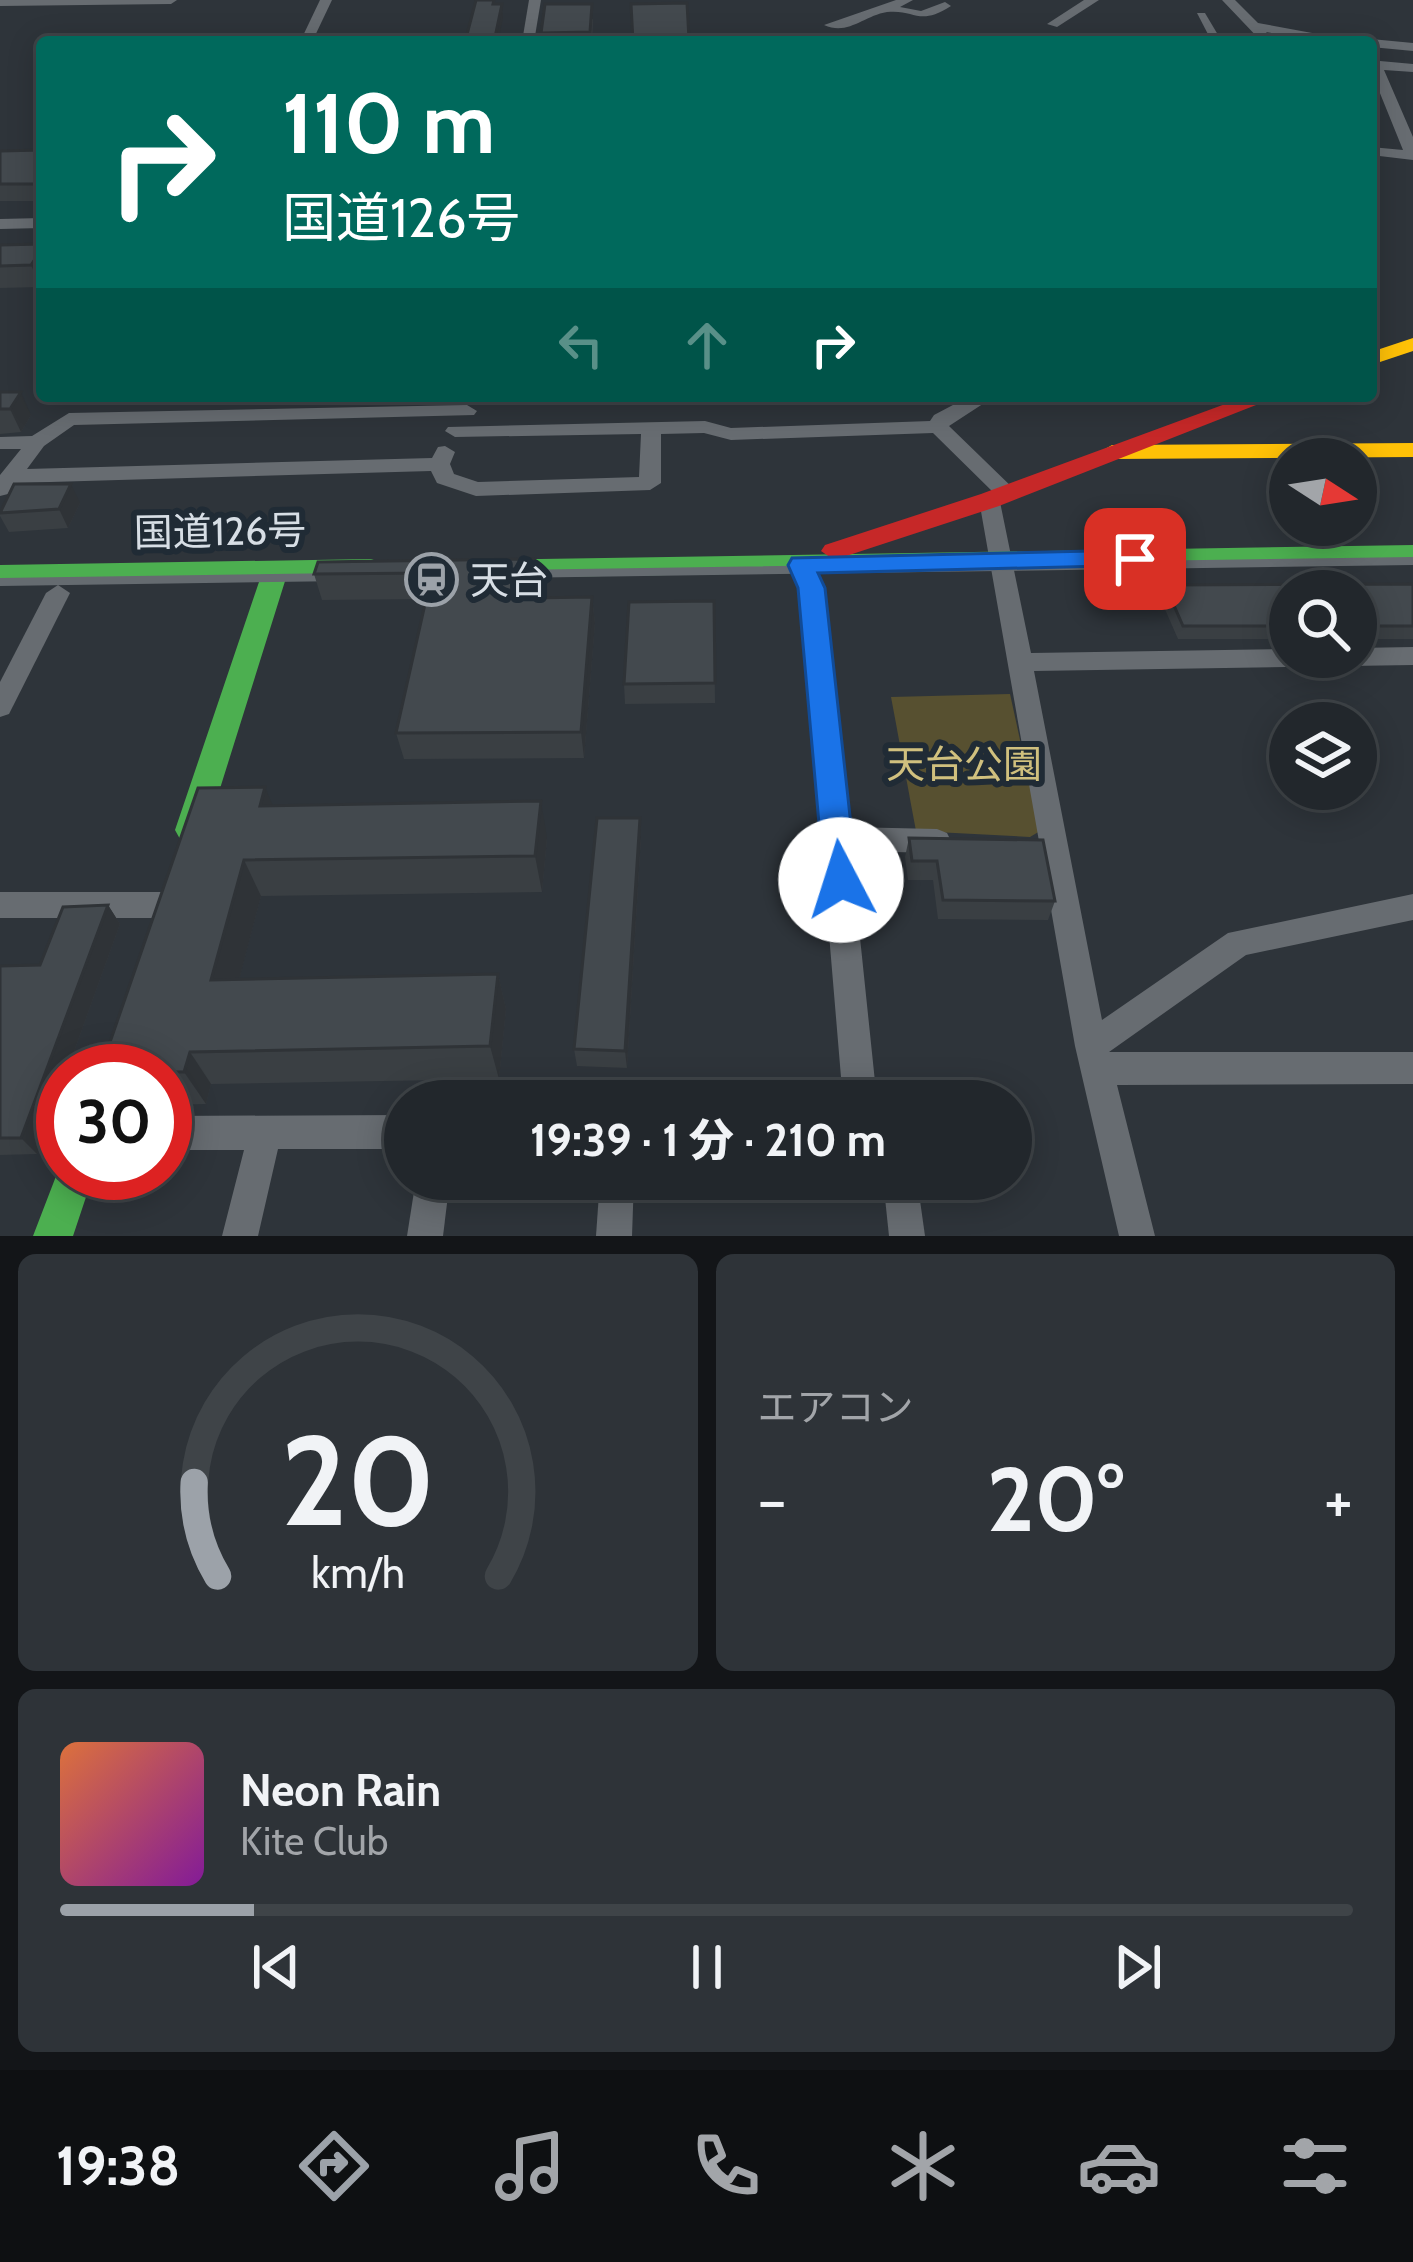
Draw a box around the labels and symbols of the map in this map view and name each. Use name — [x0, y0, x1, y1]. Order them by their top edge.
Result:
north arrow — [1269, 438, 1377, 546]
street label: 国道126号 — [133, 506, 307, 556]
pin — [1084, 508, 1186, 610]
station icon: 天台 — [403, 552, 459, 608]
place label: 天台 — [470, 556, 548, 604]
park label: 天台公園 — [886, 740, 1042, 788]
position arrow — [778, 817, 904, 943]
speed limit sign: 30 — [36, 1044, 192, 1200]

